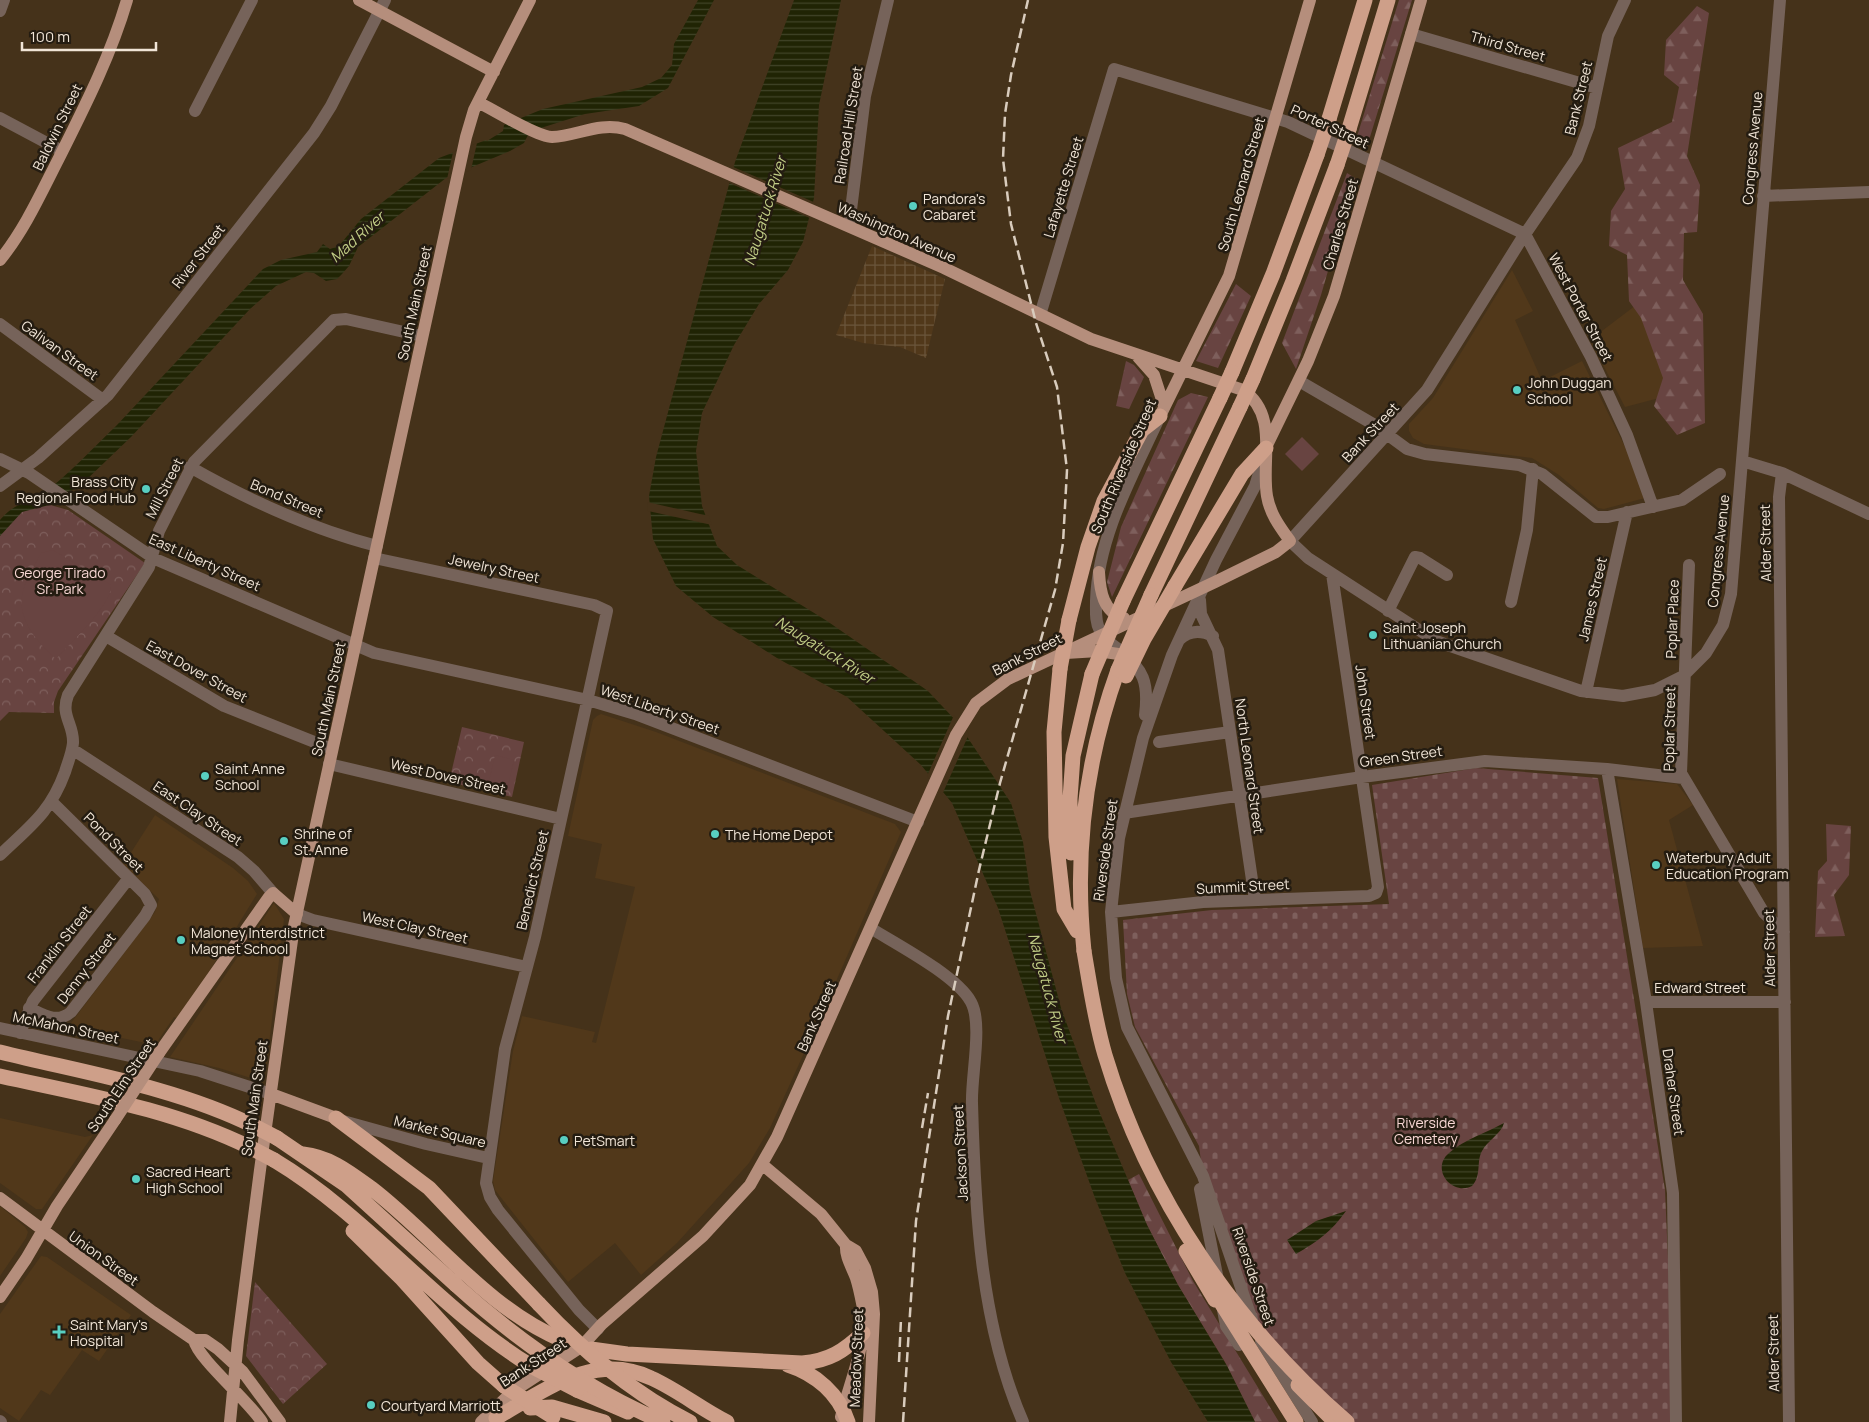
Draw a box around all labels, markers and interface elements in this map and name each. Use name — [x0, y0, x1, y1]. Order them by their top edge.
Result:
scale bar — [22, 20, 156, 52]
text: 100 m — [30, 26, 70, 47]
street label: Third Street — [1468, 26, 1548, 66]
street label: Bank Street — [1560, 59, 1596, 137]
street label: Railroad Hill Street — [829, 65, 867, 185]
street label: Baldwin Street — [28, 80, 86, 173]
street label: Congress Avenue — [1738, 91, 1766, 205]
street label: Porter Street — [1288, 100, 1373, 153]
street label: South Leonard Street — [1213, 114, 1269, 253]
street label: Lafayette Street — [1039, 134, 1088, 240]
water label: Naugatuck River — [738, 152, 792, 268]
street label: Charles Street — [1318, 176, 1362, 272]
place label: Pandora's Cabaret — [923, 189, 985, 224]
street label: Washington Avenue — [834, 197, 960, 267]
marker: Pandora's Cabaret — [907, 200, 919, 212]
water label: Mad River — [325, 205, 391, 267]
street label: River Street — [167, 220, 229, 292]
street label: South Main Street — [393, 243, 436, 362]
street label: West Porter Street — [1544, 249, 1618, 365]
street label: Galivan Street — [18, 316, 103, 385]
place label: John Duggan School — [1527, 373, 1612, 408]
marker: John Duggan School — [1511, 384, 1523, 396]
street label: South Riverside Street — [1086, 395, 1160, 536]
street label: Bank Street — [1337, 398, 1403, 466]
street label: Mill Street — [141, 454, 188, 521]
place label: Brass City Regional Food Hub — [16, 472, 137, 507]
street label: Bond Street — [248, 474, 327, 522]
marker: Brass City Regional Food Hub — [140, 483, 152, 495]
street label: Congress Avenue — [1703, 494, 1733, 608]
street label: Alder Street — [1755, 504, 1775, 582]
street label: East Liberty Street — [146, 529, 264, 595]
street label: Jewelry Street — [447, 549, 542, 587]
street label: James Street — [1573, 555, 1611, 643]
park label: George Tirado Sr. Park — [14, 563, 106, 598]
street label: Poplar Place — [1661, 579, 1683, 659]
water label: Naugatuck River — [772, 611, 881, 690]
place label: Saint Joseph Lithuanian Church — [1383, 618, 1502, 653]
street label: Bank Street — [989, 628, 1065, 680]
marker: Saint Joseph Lithuanian Church — [1367, 629, 1379, 641]
street label: East Dover Street — [143, 635, 251, 707]
street label: South Main Street — [307, 639, 350, 758]
street label: John Street — [1351, 663, 1381, 741]
street label: West Liberty Street — [598, 680, 722, 738]
street label: Poplar Street — [1659, 686, 1679, 772]
street label: North Leonard Street — [1231, 697, 1269, 835]
street label: Green Street — [1358, 741, 1444, 771]
street label: West Dover Street — [389, 754, 508, 799]
place label: Saint Anne School — [215, 759, 285, 794]
marker: Saint Anne School — [199, 770, 211, 782]
street label: East Clay Street — [150, 776, 247, 850]
street label: Riverside Street — [1088, 797, 1122, 902]
street label: Pond Street — [80, 808, 148, 876]
place label: Shrine of St. Anne — [294, 824, 352, 859]
place label: The Home Depot — [725, 825, 833, 844]
street label: Benedict Street — [511, 828, 553, 932]
marker: The Home Depot — [709, 828, 721, 840]
marker: Shrine of St. Anne — [278, 835, 290, 847]
place label: Waterbury Adult Education Program — [1666, 848, 1789, 883]
marker: Waterbury Adult Education Program — [1650, 859, 1662, 871]
street label: Summit Street — [1196, 874, 1291, 898]
street label: Franklin Street — [23, 901, 96, 987]
street label: West Clay Street — [360, 906, 470, 948]
street label: Alder Street — [1759, 909, 1779, 987]
place label: Maloney Interdistrict Magnet School — [191, 923, 325, 958]
street label: Denny Street — [52, 928, 120, 1007]
water label: Naugatuck River — [1023, 931, 1073, 1048]
marker: Maloney Interdistrict Magnet School — [175, 934, 187, 946]
street label: Bank Street — [792, 977, 840, 1054]
street label: Edward Street — [1654, 978, 1746, 997]
street label: McMahon Street — [11, 1006, 121, 1048]
street label: South Elm Street — [83, 1034, 160, 1135]
street label: South Main Street — [236, 1038, 272, 1157]
street label: Draher Street — [1659, 1047, 1690, 1137]
street label: Jackson Street — [948, 1104, 972, 1202]
street label: Market Square — [392, 1110, 488, 1152]
park label: Riverside Cemetery — [1394, 1113, 1459, 1148]
place label: PetSmart — [574, 1131, 636, 1150]
marker: PetSmart — [558, 1134, 570, 1146]
place label: Sacred Heart High School — [146, 1162, 231, 1197]
marker: Sacred Heart High School — [130, 1173, 142, 1185]
street label: Riverside Street — [1228, 1224, 1280, 1328]
street label: Union Street — [65, 1226, 143, 1290]
street label: Meadow Street — [845, 1308, 867, 1408]
street label: Alder Street — [1763, 1314, 1783, 1392]
place label: Saint Mary's Hospital — [70, 1315, 148, 1350]
marker: Saint Mary's Hospital — [52, 1325, 66, 1339]
street label: Bank Street — [496, 1333, 570, 1391]
place label: Courtyard Marriott — [381, 1396, 501, 1415]
marker: Courtyard Marriott — [365, 1399, 377, 1411]

